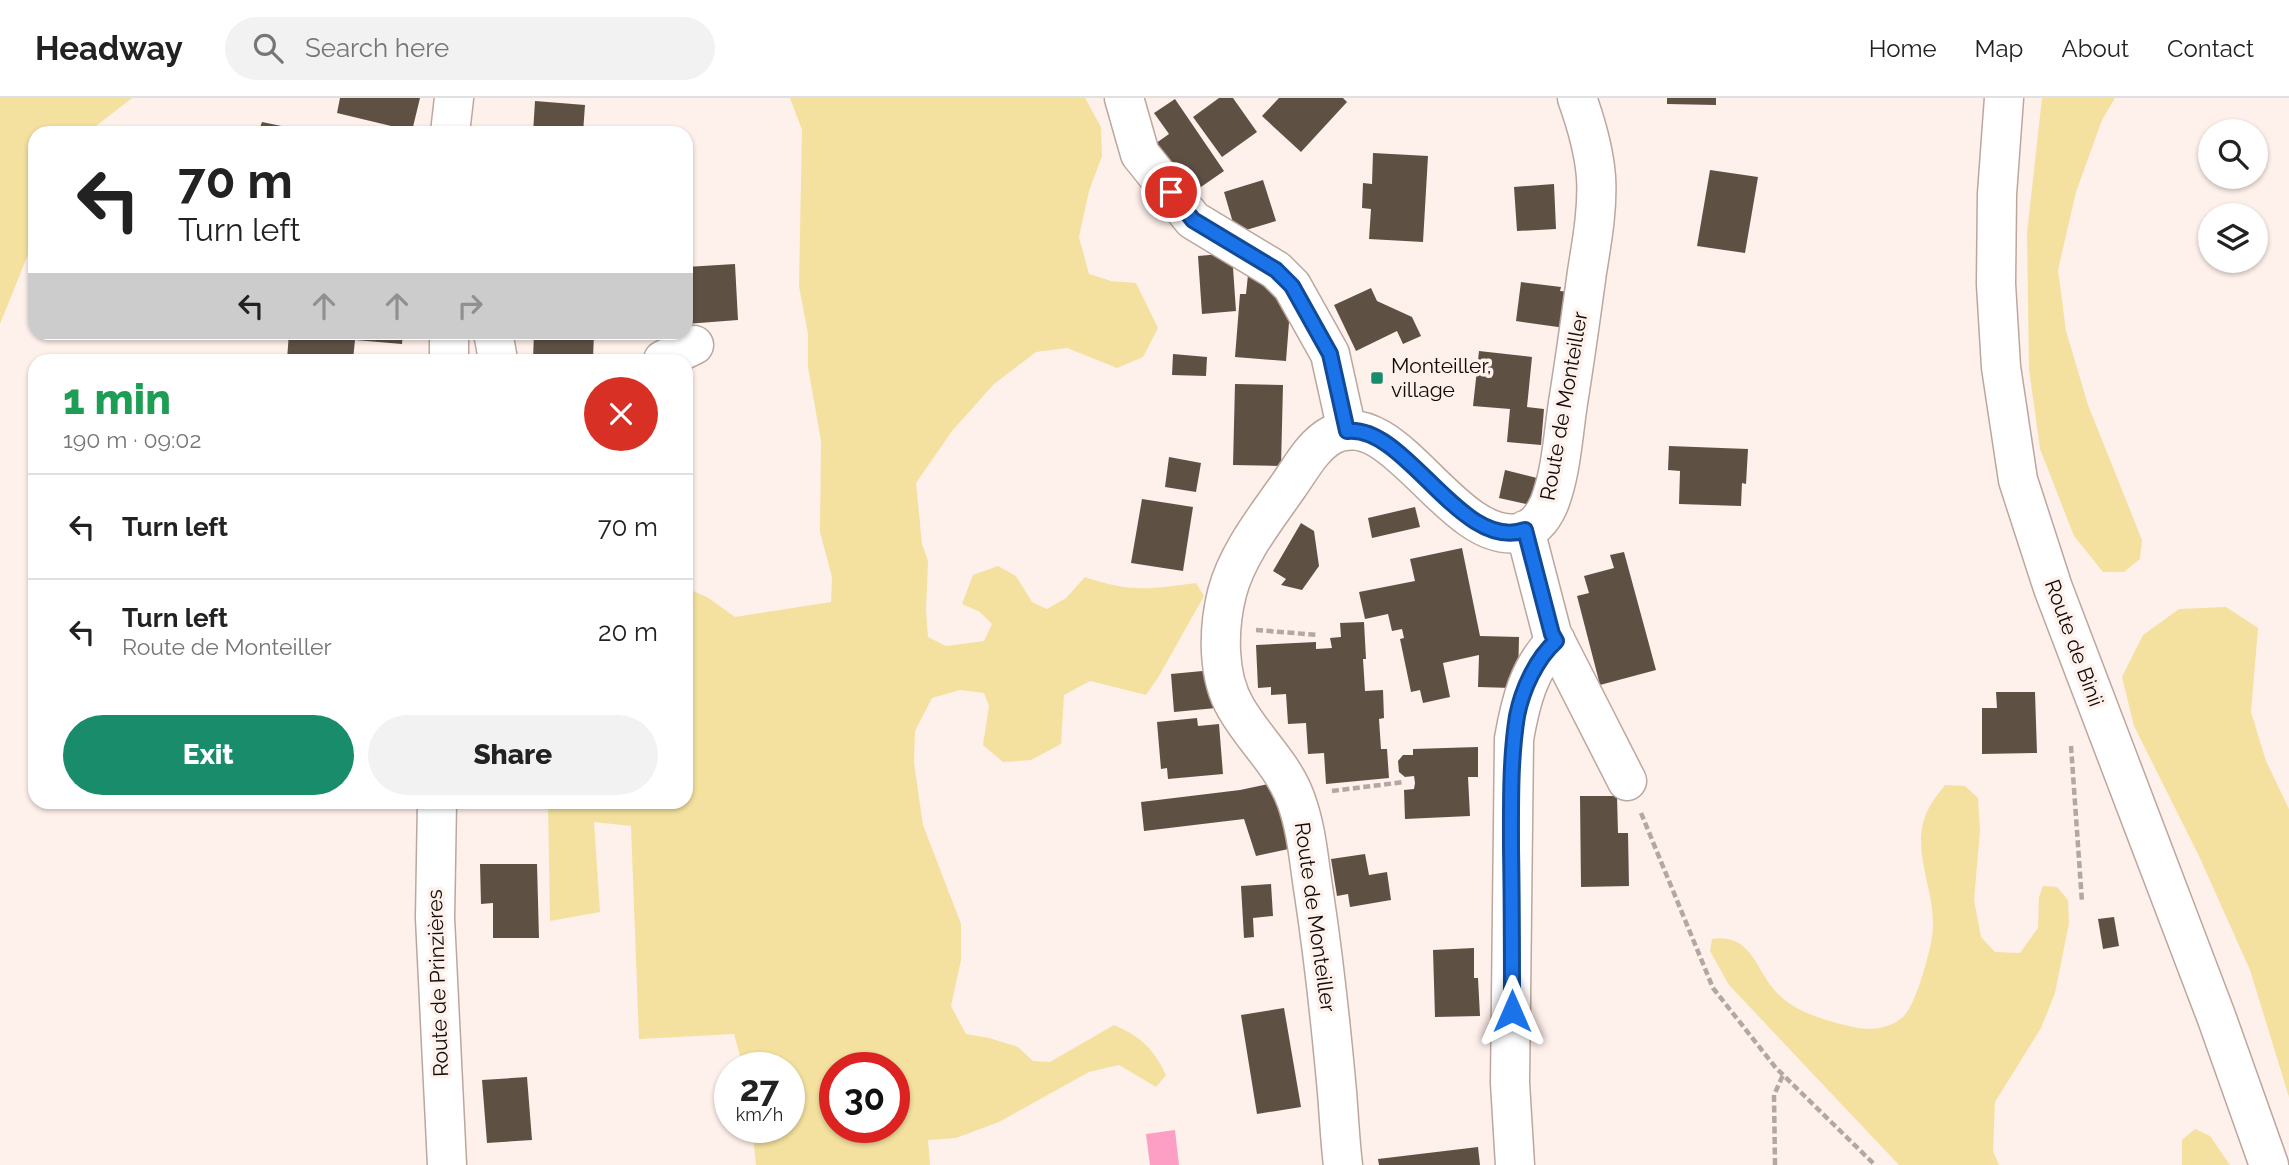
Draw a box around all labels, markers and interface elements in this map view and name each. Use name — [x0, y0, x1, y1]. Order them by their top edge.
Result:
search box — [225, 17, 715, 80]
text: Headway — [35, 29, 183, 68]
icon: search — [249, 29, 287, 67]
text: Search here — [305, 33, 449, 63]
text: Home — [1869, 34, 1937, 63]
text: Map — [1975, 34, 2023, 63]
text: About — [2061, 34, 2129, 63]
text: Contact — [2167, 34, 2254, 63]
map controls — [2198, 119, 2268, 273]
button: search — [2198, 119, 2268, 189]
text: 70 m — [178, 152, 293, 209]
icon: left — [63, 154, 154, 245]
pin — [1141, 162, 1201, 222]
icon: arrive — [1152, 173, 1190, 211]
button: layers — [2198, 203, 2268, 273]
text: Turn left — [178, 211, 300, 248]
icon: left — [232, 287, 270, 325]
icon: ahead — [305, 287, 343, 325]
icon: ahead — [378, 287, 416, 325]
icon: right — [451, 287, 489, 325]
street label: Route de Monteiller — [1535, 309, 1593, 502]
place label: Monteiller, village — [1391, 353, 1491, 402]
marker: Monteiller, village — [1369, 370, 1385, 386]
text: 1 min — [63, 375, 171, 424]
button: close — [584, 377, 658, 451]
text: 190 m · 09:02 — [63, 426, 201, 453]
icon: left — [63, 508, 101, 546]
text: Turn left — [122, 512, 228, 542]
text: 70 m — [598, 512, 658, 542]
street label: Route de Binii — [2040, 576, 2109, 710]
text: Turn left — [122, 603, 228, 633]
icon: left — [63, 613, 101, 651]
text: 20 m — [598, 617, 658, 647]
text: Route de Monteiller — [122, 633, 332, 660]
button: Exit — [63, 715, 354, 795]
button: Share — [368, 715, 658, 795]
street label: Route de Monteiller — [1290, 820, 1341, 1014]
street label: Route de Prinzières — [422, 889, 453, 1077]
position arrow — [1475, 974, 1549, 1048]
speed limit sign: 30 — [819, 1052, 910, 1143]
text: 27 — [740, 1068, 779, 1109]
text: km/h — [736, 1104, 783, 1125]

